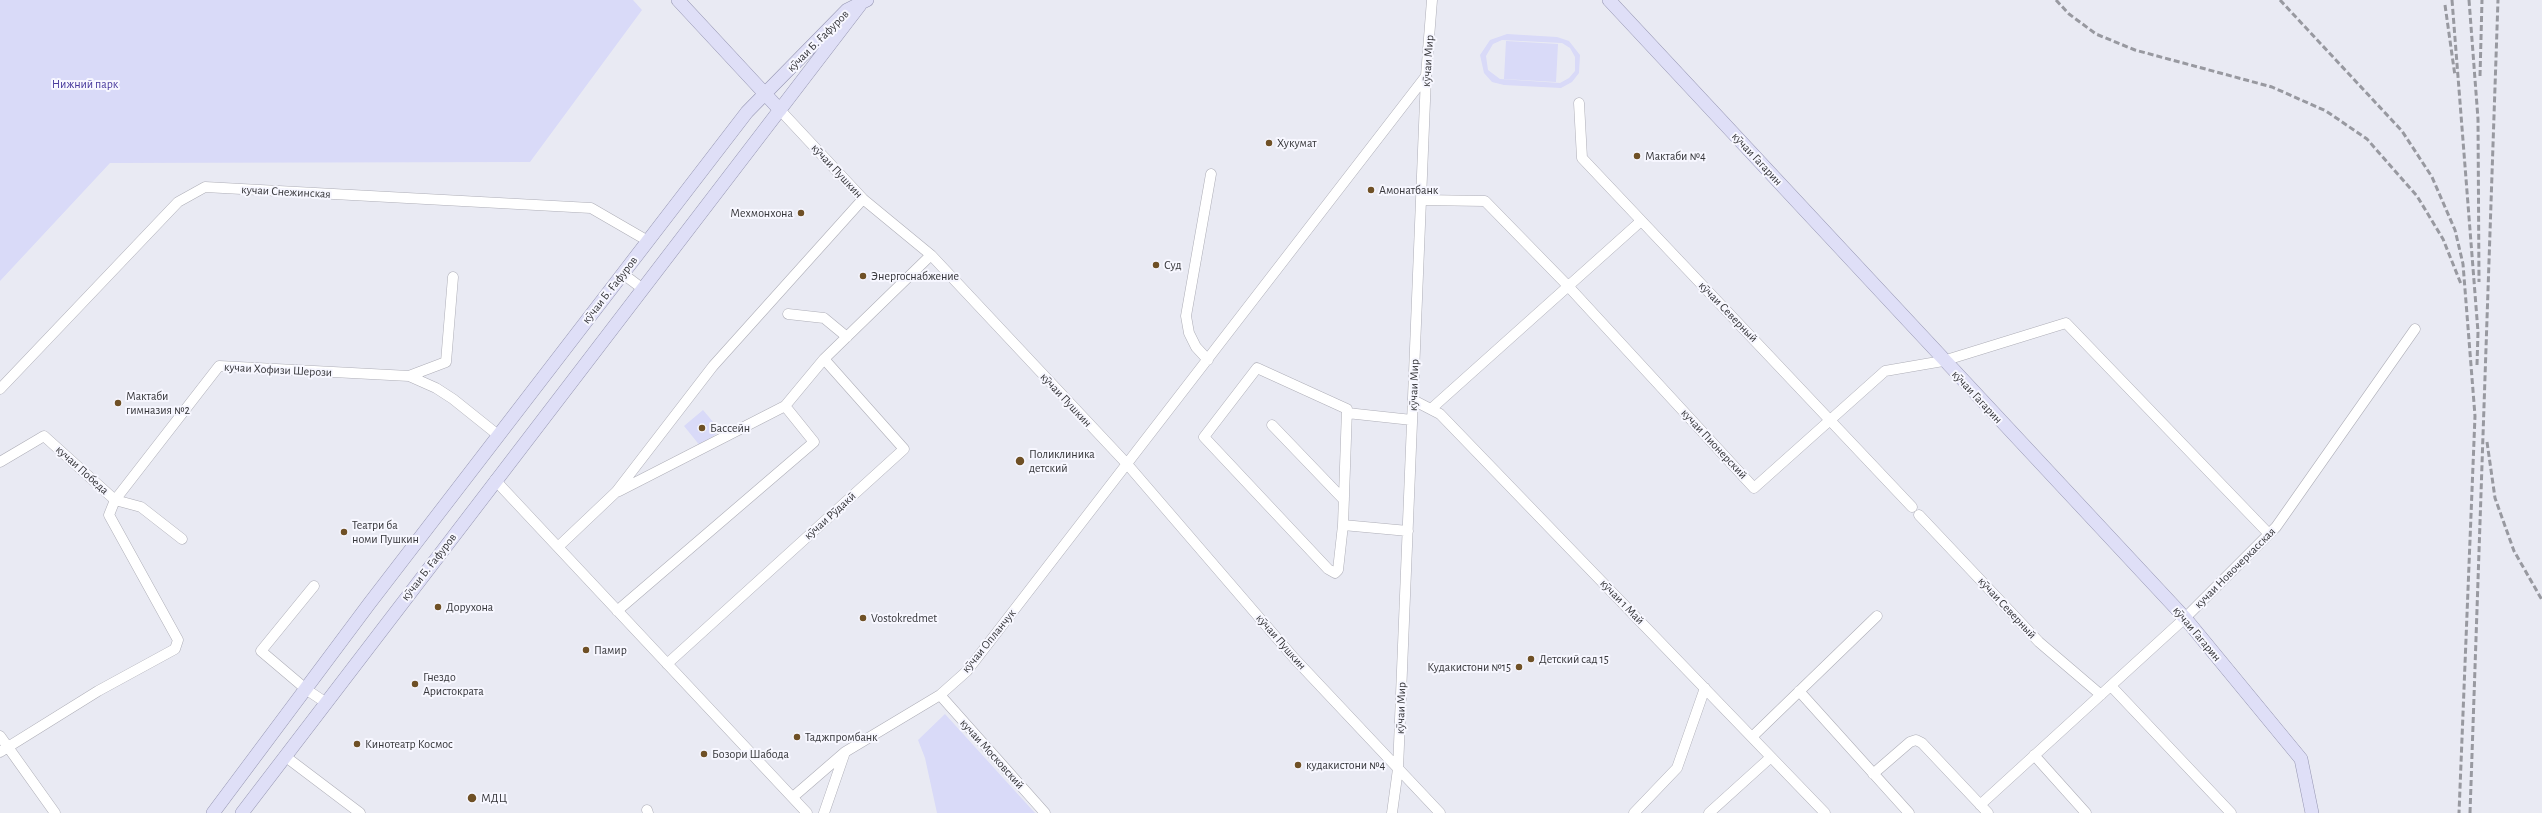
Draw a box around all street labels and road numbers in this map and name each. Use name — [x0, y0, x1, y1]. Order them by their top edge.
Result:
street label: кӯчаи Б. Ғафуров — [784, 7, 852, 75]
street label: кӯчаи Мир — [1419, 35, 1437, 87]
street label: кӯчаи Гагарин — [1729, 129, 1785, 189]
street label: кӯчаи Пушкин — [808, 141, 866, 201]
street label: кучаи Снежинская — [241, 182, 331, 202]
street label: кӯчаи Б. Ғафуров — [579, 253, 641, 327]
street label: кӯчаи Северный — [1695, 279, 1761, 345]
street label: кӯчаи Мир — [1406, 359, 1422, 411]
street label: кучаи Хофизи Шерози — [224, 360, 332, 380]
street label: кӯчаи Гагарин — [1949, 367, 2005, 427]
street label: кӯчаи Пушкин — [1037, 370, 1095, 430]
street label: кучаи Пионерский — [1678, 406, 1750, 482]
street label: кучаи Победа — [52, 442, 112, 498]
street label: кӯчаи Рӯдакӣ — [801, 489, 859, 543]
street label: кучаи Новочеркасская — [2191, 524, 2279, 612]
street label: кӯчаи Б. Ғафуров — [398, 530, 460, 604]
street label: кӯчаи Северный — [1975, 574, 2039, 642]
street label: кӯчаи 1 Май — [1597, 576, 1647, 628]
street label: кӯчаи Гагарин — [2170, 603, 2224, 665]
street label: кӯчаи Опланчук — [959, 606, 1019, 676]
street label: кӯчаи Пушкин — [1253, 611, 1309, 673]
street label: кӯчаи Мир — [1393, 682, 1409, 734]
street label: кучаи Московский — [957, 716, 1027, 792]

